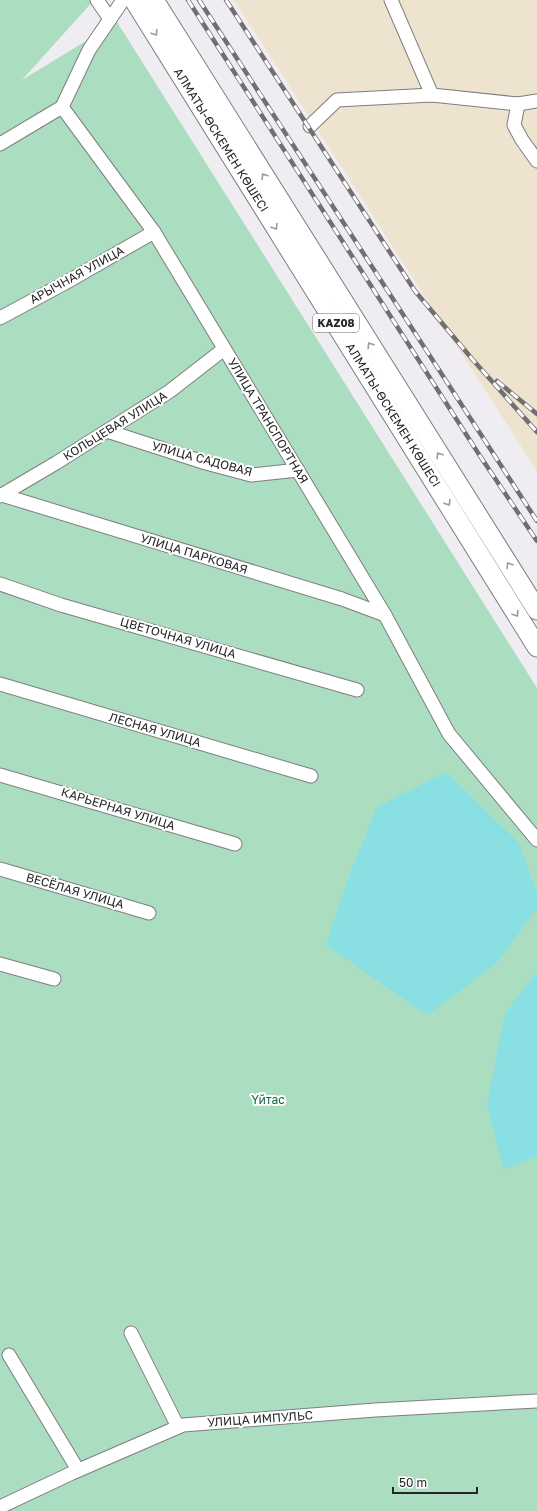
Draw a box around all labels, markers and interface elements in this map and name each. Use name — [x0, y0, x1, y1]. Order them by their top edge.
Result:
one-way arrow — [150, 29, 157, 36]
street label: АЛМАТЫ-ӨСКЕМЕН КӨШЕСІ — [171, 65, 272, 215]
one-way arrow — [261, 173, 269, 180]
one-way arrow — [271, 222, 278, 229]
street label: АРЫЧНАЯ УЛИЦА — [27, 242, 127, 307]
road number: KAZ08 — [313, 314, 359, 332]
street label: АЛМАТЫ-ӨСКЕМЕН КӨШЕСІ — [343, 340, 444, 490]
one-way arrow — [368, 342, 375, 349]
street label: УЛИЦА ТРАНСПОРТНАЯ — [225, 355, 312, 486]
street label: КОЛЬЦЕВАЯ УЛИЦА — [60, 388, 169, 464]
street label: УЛИЦА САДОВАЯ — [150, 438, 254, 479]
one-way arrow — [437, 452, 444, 459]
one-way arrow — [443, 499, 450, 506]
street label: УЛИЦА ПАРКОВАЯ — [139, 530, 250, 577]
one-way arrow — [506, 562, 513, 569]
one-way arrow — [512, 609, 519, 616]
street label: ЦВЕТОЧНАЯ УЛИЦА — [119, 614, 238, 661]
street label: ЛЕСНАЯ УЛИЦА — [107, 709, 203, 750]
street label: КАРЬЕРНАЯ УЛИЦА — [59, 784, 177, 833]
street label: ВЕСЁЛАЯ УЛИЦА — [24, 869, 126, 912]
park label: Үйтас — [251, 1092, 285, 1107]
street label: УЛИЦА ИМПУЛЬС — [207, 1407, 313, 1430]
scale bar — [393, 1469, 477, 1495]
text: 50 m — [399, 1475, 427, 1490]

